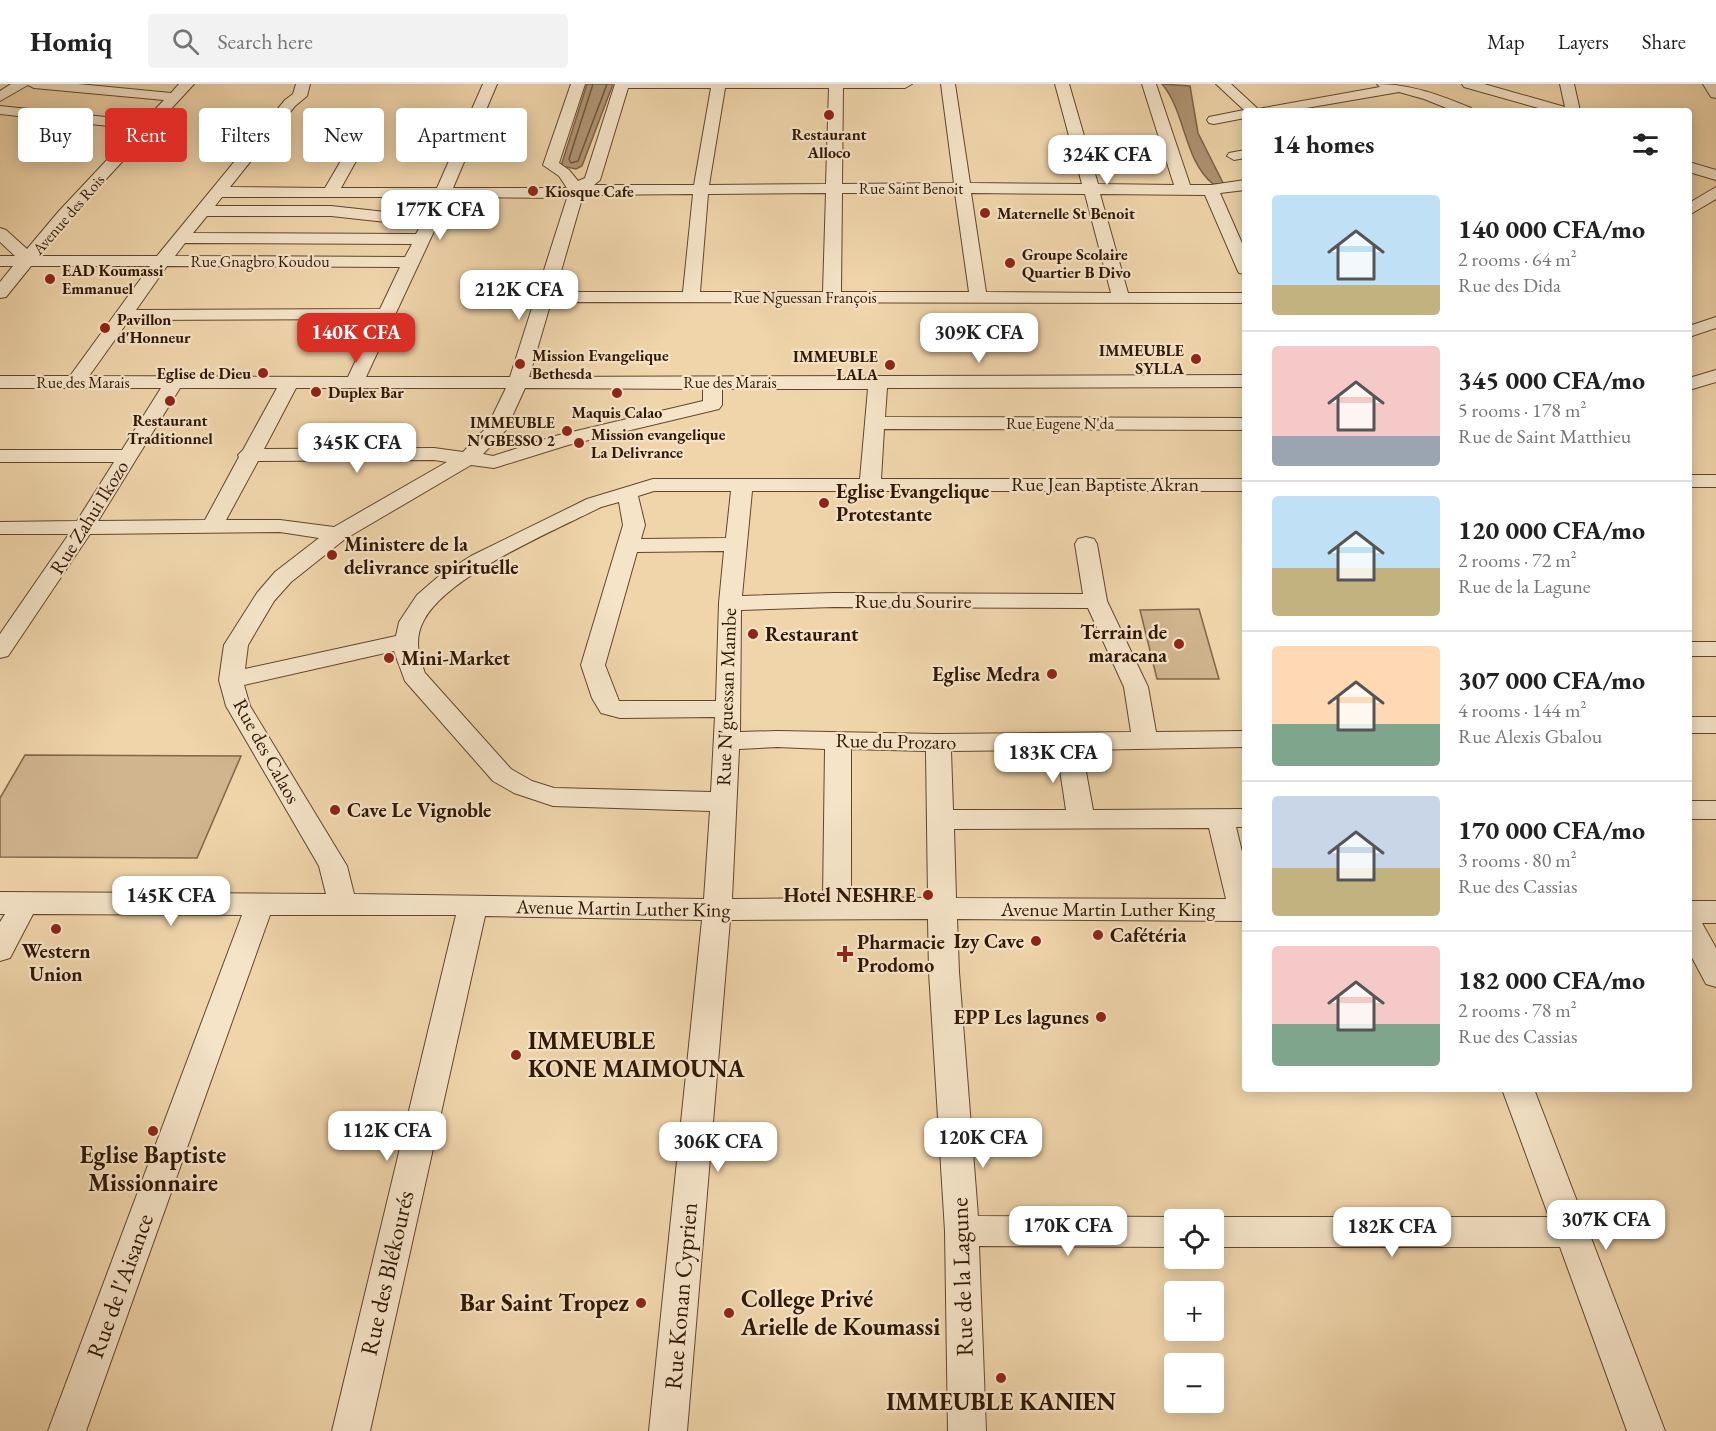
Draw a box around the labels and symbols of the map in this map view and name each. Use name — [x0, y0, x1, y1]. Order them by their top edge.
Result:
marker: Restaurant Alloco — [822, 108, 836, 122]
place label: Restaurant Alloco — [792, 124, 866, 163]
pin: 324K CFA — [1045, 135, 1169, 186]
street label: Avenue des Rois — [27, 170, 109, 260]
street label: Rue Saint Benoit — [859, 178, 963, 199]
place label: Kiosque Cafe — [545, 181, 634, 202]
marker: Kiosque Cafe — [526, 184, 540, 198]
pin: 177K CFA — [378, 190, 502, 241]
place label: Maternelle St Benoit — [997, 203, 1135, 224]
marker: Maternelle St Benoit — [978, 206, 992, 220]
place label: Groupe Scolaire Quartier B Divo — [1022, 244, 1131, 283]
street label: Rue Gnagbro Koudou — [190, 251, 330, 272]
marker: Groupe Scolaire Quartier B Divo — [1003, 256, 1017, 270]
place label: EAD Koumassi Emmanuel — [62, 260, 164, 299]
pin: 212K CFA — [457, 270, 581, 321]
marker: EAD Koumassi Emmanuel — [43, 272, 57, 286]
street label: Rue Nguessan François — [733, 287, 877, 308]
place label: Pavillon d'Honneur — [117, 309, 191, 348]
pin: 140K CFA — [294, 313, 418, 364]
pin: 309K CFA — [917, 313, 1041, 364]
marker: Pavillon d'Honneur — [98, 321, 112, 335]
place label: IMMEUBLE SYLLA — [1099, 340, 1184, 379]
place label: Mission Evangelique Bethesda — [532, 345, 669, 384]
place label: IMMEUBLE LALA — [793, 346, 878, 385]
marker: IMMEUBLE SYLLA — [1189, 352, 1203, 366]
marker: Mission Evangelique Bethesda — [513, 357, 527, 371]
marker: IMMEUBLE LALA — [883, 358, 897, 372]
place label: Eglise de Dieu — [157, 363, 251, 384]
marker: Eglise de Dieu — [256, 366, 270, 380]
street label: Rue des Marais — [36, 372, 130, 393]
street label: Rue des Marais — [683, 372, 777, 393]
place label: Duplex Bar — [328, 382, 404, 403]
marker: Duplex Bar — [309, 385, 323, 399]
marker: Maquis Calao — [610, 386, 624, 400]
marker: Restaurant Traditionnel — [163, 394, 177, 408]
place label: Maquis Calao — [572, 402, 662, 423]
place label: Restaurant Traditionnel — [127, 410, 213, 449]
place label: IMMEUBLE N'GBESSO 2 — [467, 412, 556, 451]
street label: Rue Eugene N'da — [1006, 413, 1115, 434]
pin: 345K CFA — [295, 423, 419, 474]
marker: IMMEUBLE N'GBESSO 2 — [560, 424, 574, 438]
place label: Mission evangelique La Delivrance — [591, 424, 726, 463]
marker: Mission evangelique La Delivrance — [572, 436, 586, 450]
street label: Rue Zahui Ikozo — [44, 455, 134, 579]
street label: Rue Jean Baptiste Akran — [1011, 471, 1199, 497]
place label: Eglise Evangelique Protestante — [836, 478, 989, 527]
marker: Eglise Evangelique Protestante — [817, 496, 831, 510]
place label: Ministere de la delivrance spirituelle — [344, 531, 519, 580]
marker: Ministere de la delivrance spirituelle — [325, 548, 339, 562]
street label: Rue du Sourire — [854, 588, 972, 614]
street label: Rue N'guessan Mambe — [710, 607, 742, 787]
place label: Terrain de maracana — [1080, 619, 1167, 668]
place label: Restaurant — [765, 621, 859, 647]
marker: Restaurant — [746, 627, 760, 641]
marker: Terrain de maracana — [1172, 637, 1186, 651]
place label: Mini-Market — [401, 645, 511, 671]
marker: Mini-Market — [382, 651, 396, 665]
place label: Eglise Medra — [932, 661, 1040, 687]
marker: Eglise Medra — [1045, 667, 1059, 681]
street label: Rue des Calaos — [227, 694, 307, 808]
street label: Rue du Prozaro — [835, 727, 957, 755]
pin: 183K CFA — [991, 733, 1115, 784]
place label: Cave Le Vignoble — [347, 797, 491, 823]
marker: Cave Le Vignoble — [328, 803, 342, 817]
pin: 145K CFA — [109, 876, 233, 927]
place label: Hotel NESHRE — [784, 882, 916, 908]
marker: Hotel NESHRE — [921, 888, 935, 902]
street label: Avenue Martin Luther King — [515, 893, 731, 923]
street label: Avenue Martin Luther King — [1000, 896, 1216, 922]
marker: Western Union — [49, 922, 63, 936]
place label: Cafétéria — [1110, 922, 1187, 948]
place label: Izy Cave — [954, 928, 1024, 954]
marker: Cafétéria — [1091, 928, 1105, 942]
place label: Pharmacie Prodomo — [857, 929, 945, 978]
marker: Izy Cave — [1029, 934, 1043, 948]
place label: Western Union — [21, 938, 91, 987]
marker: Pharmacie Prodomo — [838, 947, 852, 961]
place label: EPP Les lagunes — [954, 1004, 1089, 1030]
marker: EPP Les lagunes — [1094, 1010, 1108, 1024]
place label: IMMEUBLE KONE MAIMOUNA — [528, 1025, 745, 1084]
marker: IMMEUBLE KONE MAIMOUNA — [509, 1048, 523, 1062]
pin: 112K CFA — [325, 1111, 449, 1162]
pin: 120K CFA — [921, 1118, 1045, 1169]
pin: 306K CFA — [656, 1122, 780, 1173]
marker: Eglise Baptiste Missionnaire — [146, 1124, 160, 1138]
place label: Eglise Baptiste Missionnaire — [80, 1139, 226, 1198]
street label: Rue des Blékourés — [353, 1188, 421, 1358]
street label: Rue de la Lagune — [943, 1197, 980, 1357]
pin: 307K CFA — [1544, 1200, 1668, 1251]
street label: Rue Konan Cyprien — [657, 1201, 704, 1391]
pin: 170K CFA — [1006, 1206, 1130, 1257]
pin: 182K CFA — [1330, 1207, 1454, 1258]
street label: Rue de l'Aisance — [79, 1209, 160, 1363]
place label: College Privé Arielle de Koumassi — [740, 1283, 940, 1342]
place label: Bar Saint Tropez — [460, 1287, 630, 1318]
marker: Bar Saint Tropez — [634, 1296, 648, 1310]
marker: College Privé Arielle de Koumassi — [722, 1306, 736, 1320]
marker: IMMEUBLE KANIEN — [994, 1371, 1008, 1385]
place label: IMMEUBLE KANIEN — [886, 1386, 1116, 1417]

